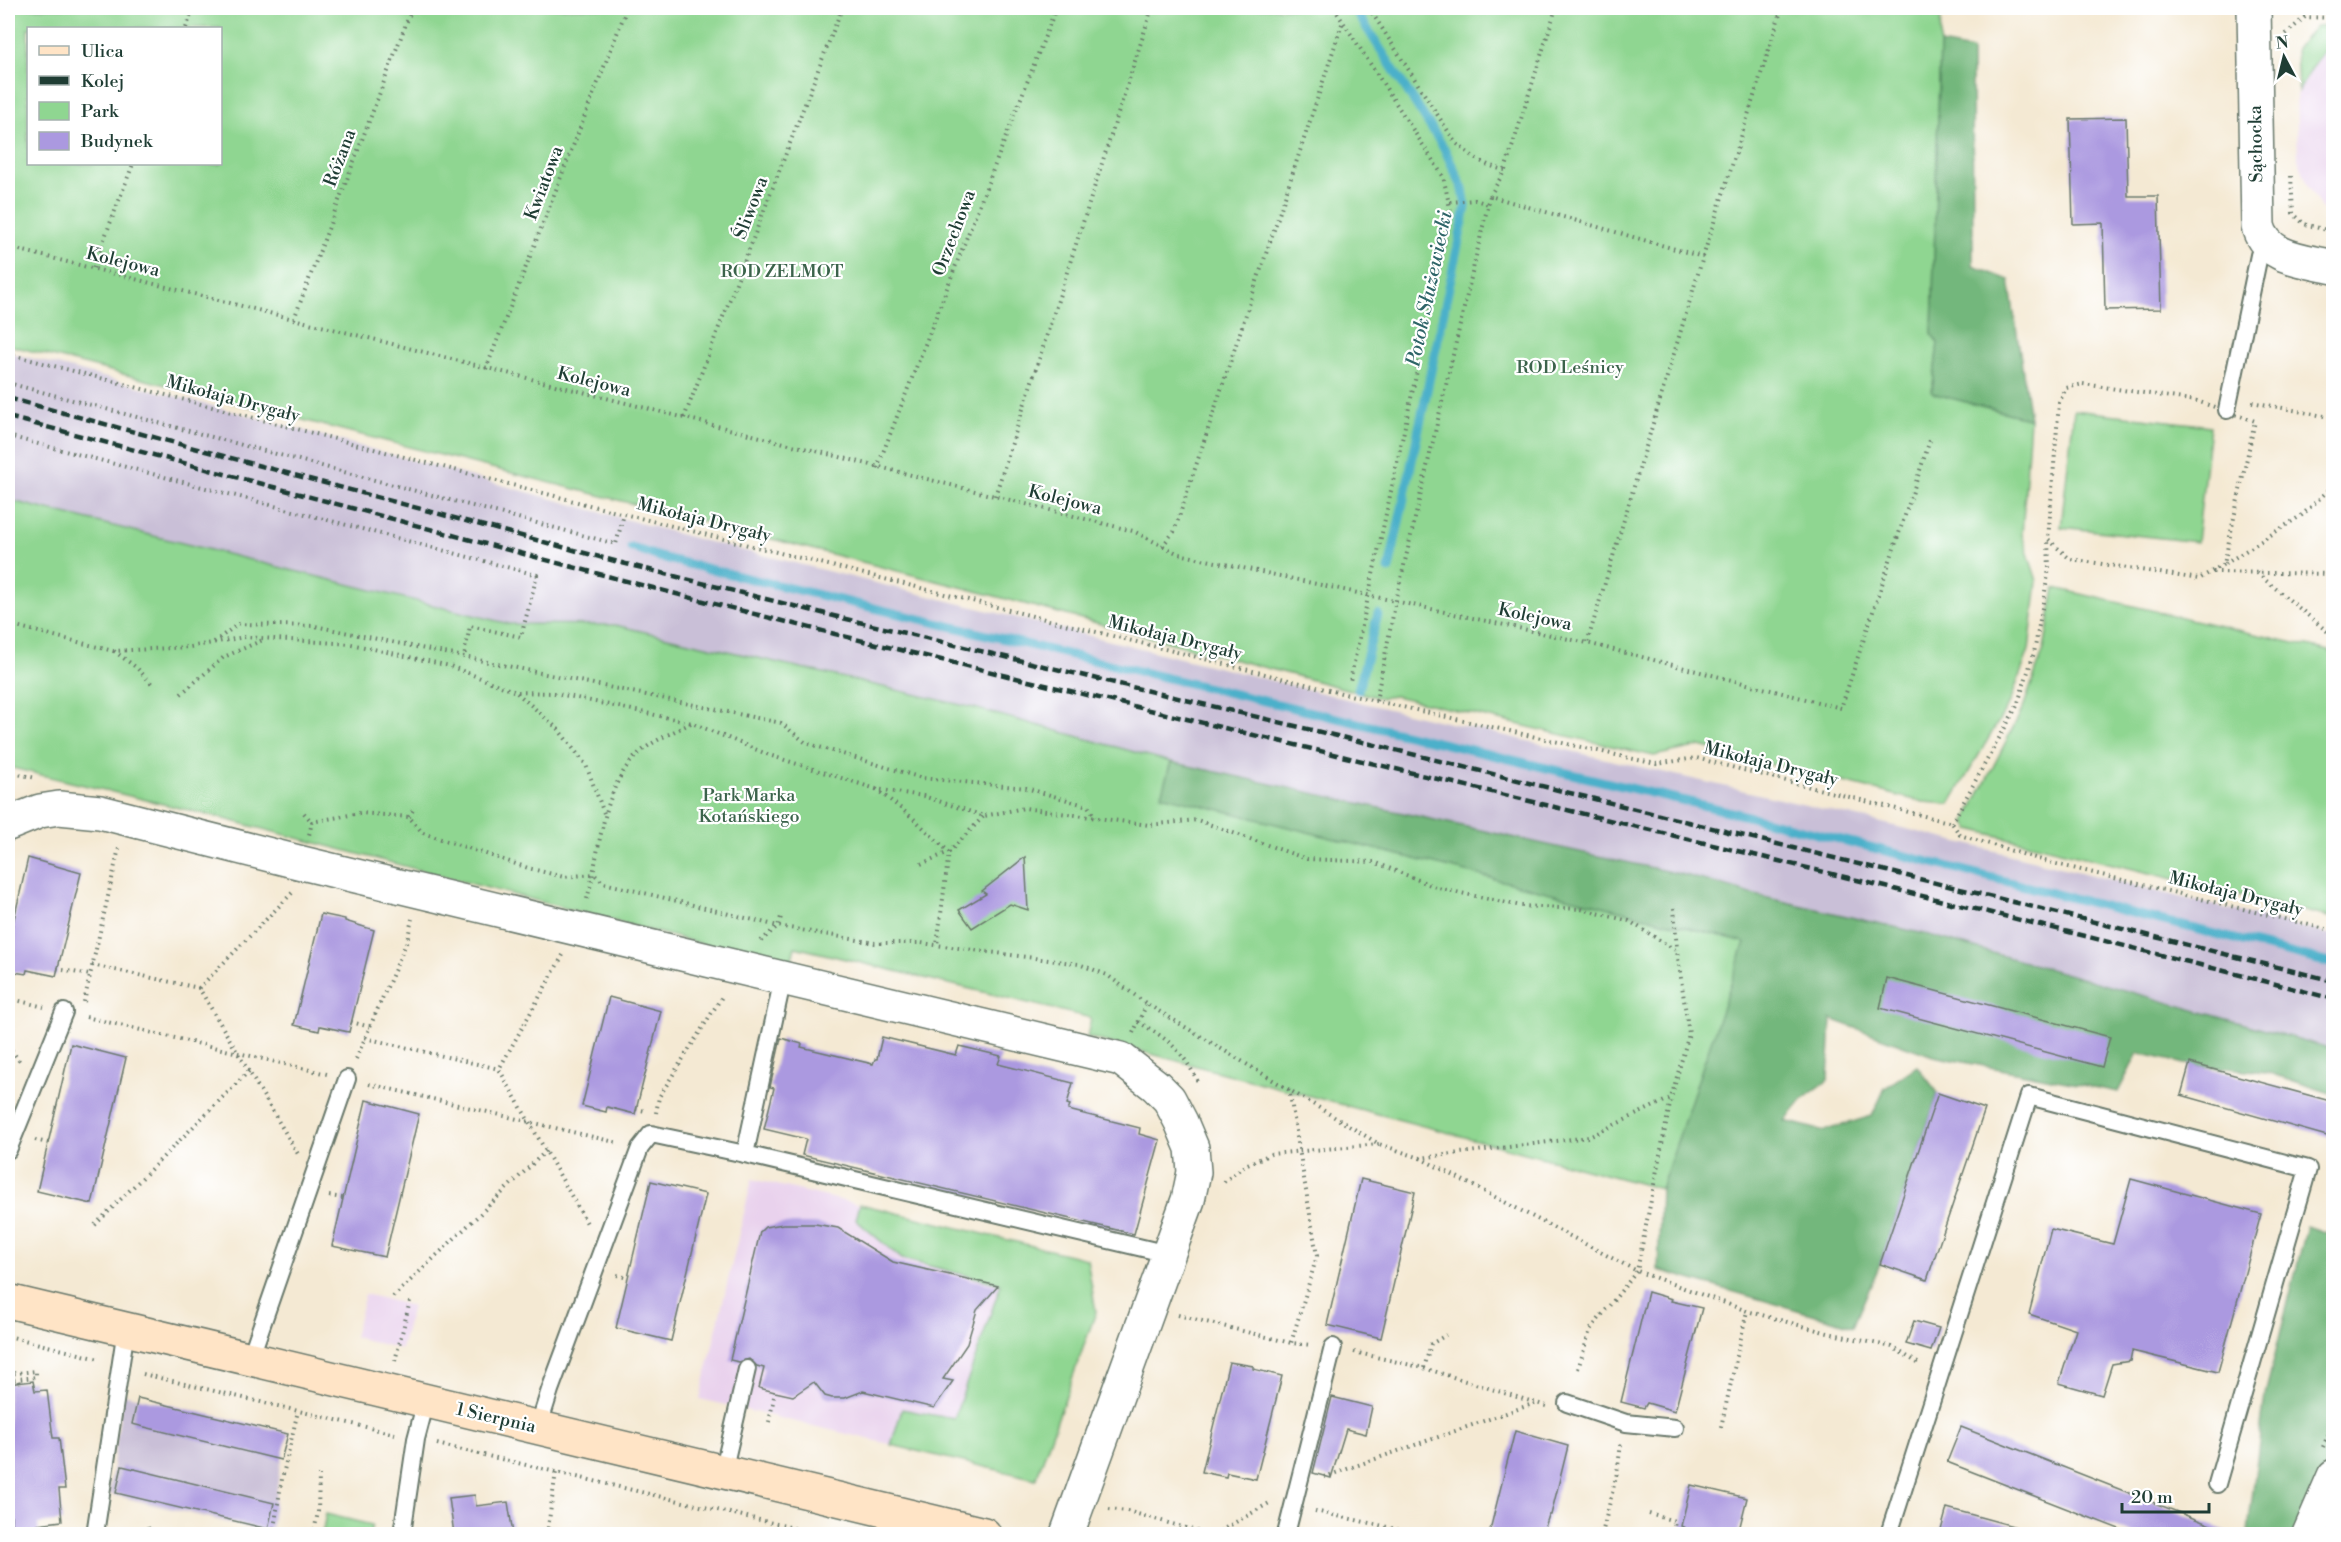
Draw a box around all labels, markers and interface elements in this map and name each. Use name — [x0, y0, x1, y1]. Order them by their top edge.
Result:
legend — [27, 27, 222, 165]
north arrow — [2254, 27, 2314, 87]
text: N — [2275, 32, 2290, 54]
text: Ulica — [81, 40, 125, 63]
text: Kolej — [81, 70, 124, 93]
text: Park — [81, 100, 120, 123]
street label: Sąchocka — [2244, 104, 2268, 183]
street label: Różana — [319, 125, 362, 190]
text: Budynek — [80, 130, 154, 153]
street label: Kwiatowa — [519, 142, 569, 223]
street label: Śliwowa — [729, 173, 774, 243]
street label: Orzechowa — [927, 186, 981, 279]
water label: Potok Służewiecki — [1401, 208, 1459, 370]
street label: Kolejowa — [84, 242, 163, 282]
park label: ROD ZELMOT — [721, 260, 844, 283]
park label: ROD Leśnicy — [1516, 356, 1624, 379]
street label: Kolejowa — [555, 362, 634, 402]
street label: Mikołaja Drygały — [164, 370, 303, 428]
street label: Kolejowa — [1026, 480, 1105, 520]
street label: Mikołaja Drygały — [634, 492, 774, 548]
street label: Kolejowa — [1496, 598, 1575, 636]
street label: Mikołaja Drygały — [1105, 610, 1245, 666]
street label: Mikołaja Drygały — [1701, 736, 1841, 792]
park label: Park Marka Kotańskiego — [698, 784, 800, 828]
street label: Mikołaja Drygały — [2166, 866, 2306, 922]
street label: 1 Sierpnia — [454, 1398, 539, 1439]
scale bar — [2122, 1476, 2209, 1514]
text: 20 m — [2131, 1486, 2173, 1509]

